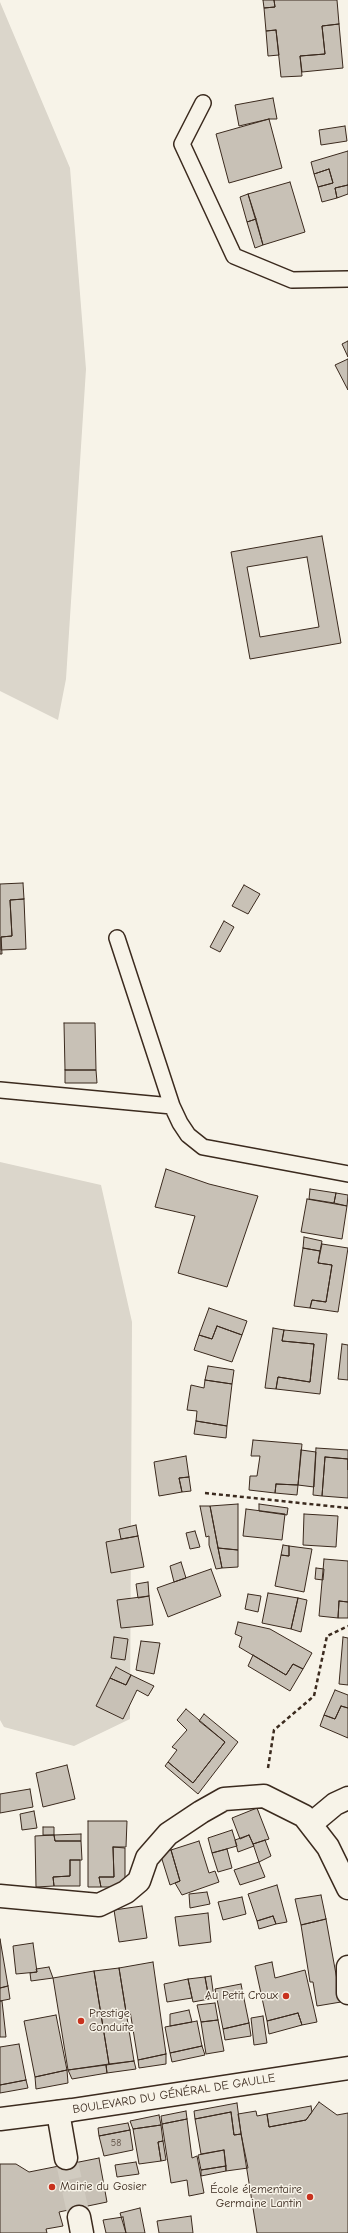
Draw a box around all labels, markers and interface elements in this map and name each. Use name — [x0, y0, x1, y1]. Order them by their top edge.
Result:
place label: Au Petit Croux — [205, 1989, 278, 2003]
marker: Au Petit Croux — [281, 1991, 291, 2001]
place label: Prestige Conduite — [89, 2007, 134, 2035]
marker: Prestige Conduite — [76, 2016, 86, 2026]
street label: BOULEVARD DU GÉNÉRAL DE GAULLE — [72, 2071, 276, 2117]
house number: 58 — [111, 2137, 121, 2149]
place label: Mairie du Gosier — [60, 2180, 146, 2194]
marker: Mairie du Gosier — [47, 2182, 57, 2192]
place label: École élementaire Germaine Lantin — [210, 2183, 302, 2211]
marker: École élementaire Germaine Lantin — [305, 2192, 315, 2202]

